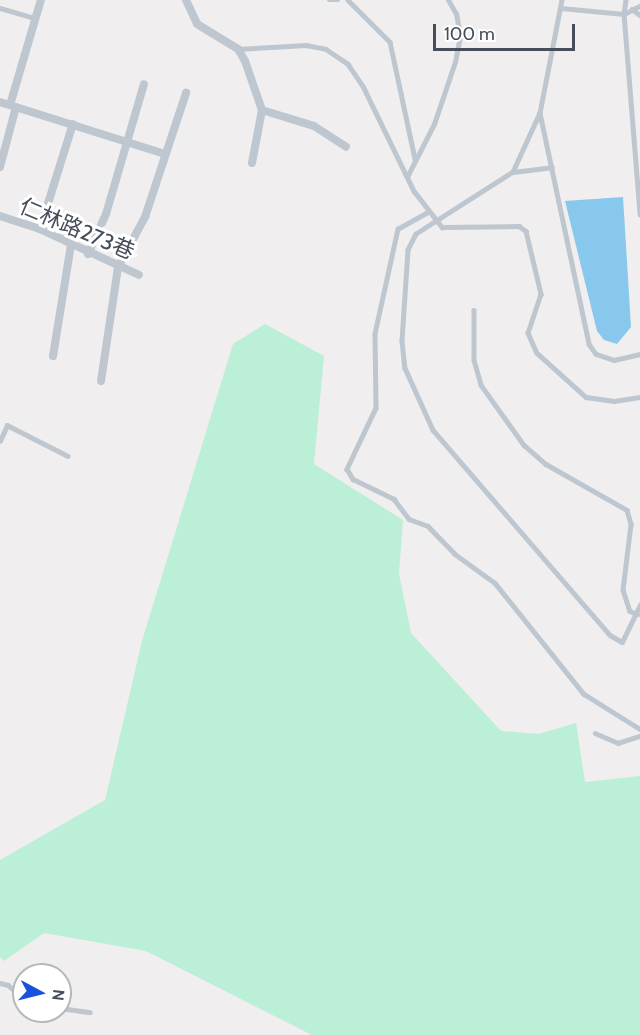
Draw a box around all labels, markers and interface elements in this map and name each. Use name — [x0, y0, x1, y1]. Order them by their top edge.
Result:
scale bar — [436, 12, 578, 50]
text: 100 m — [444, 23, 495, 45]
street label: 仁林路273巷 — [15, 193, 139, 265]
north arrow — [12, 963, 72, 1023]
text: N — [48, 988, 68, 1002]

